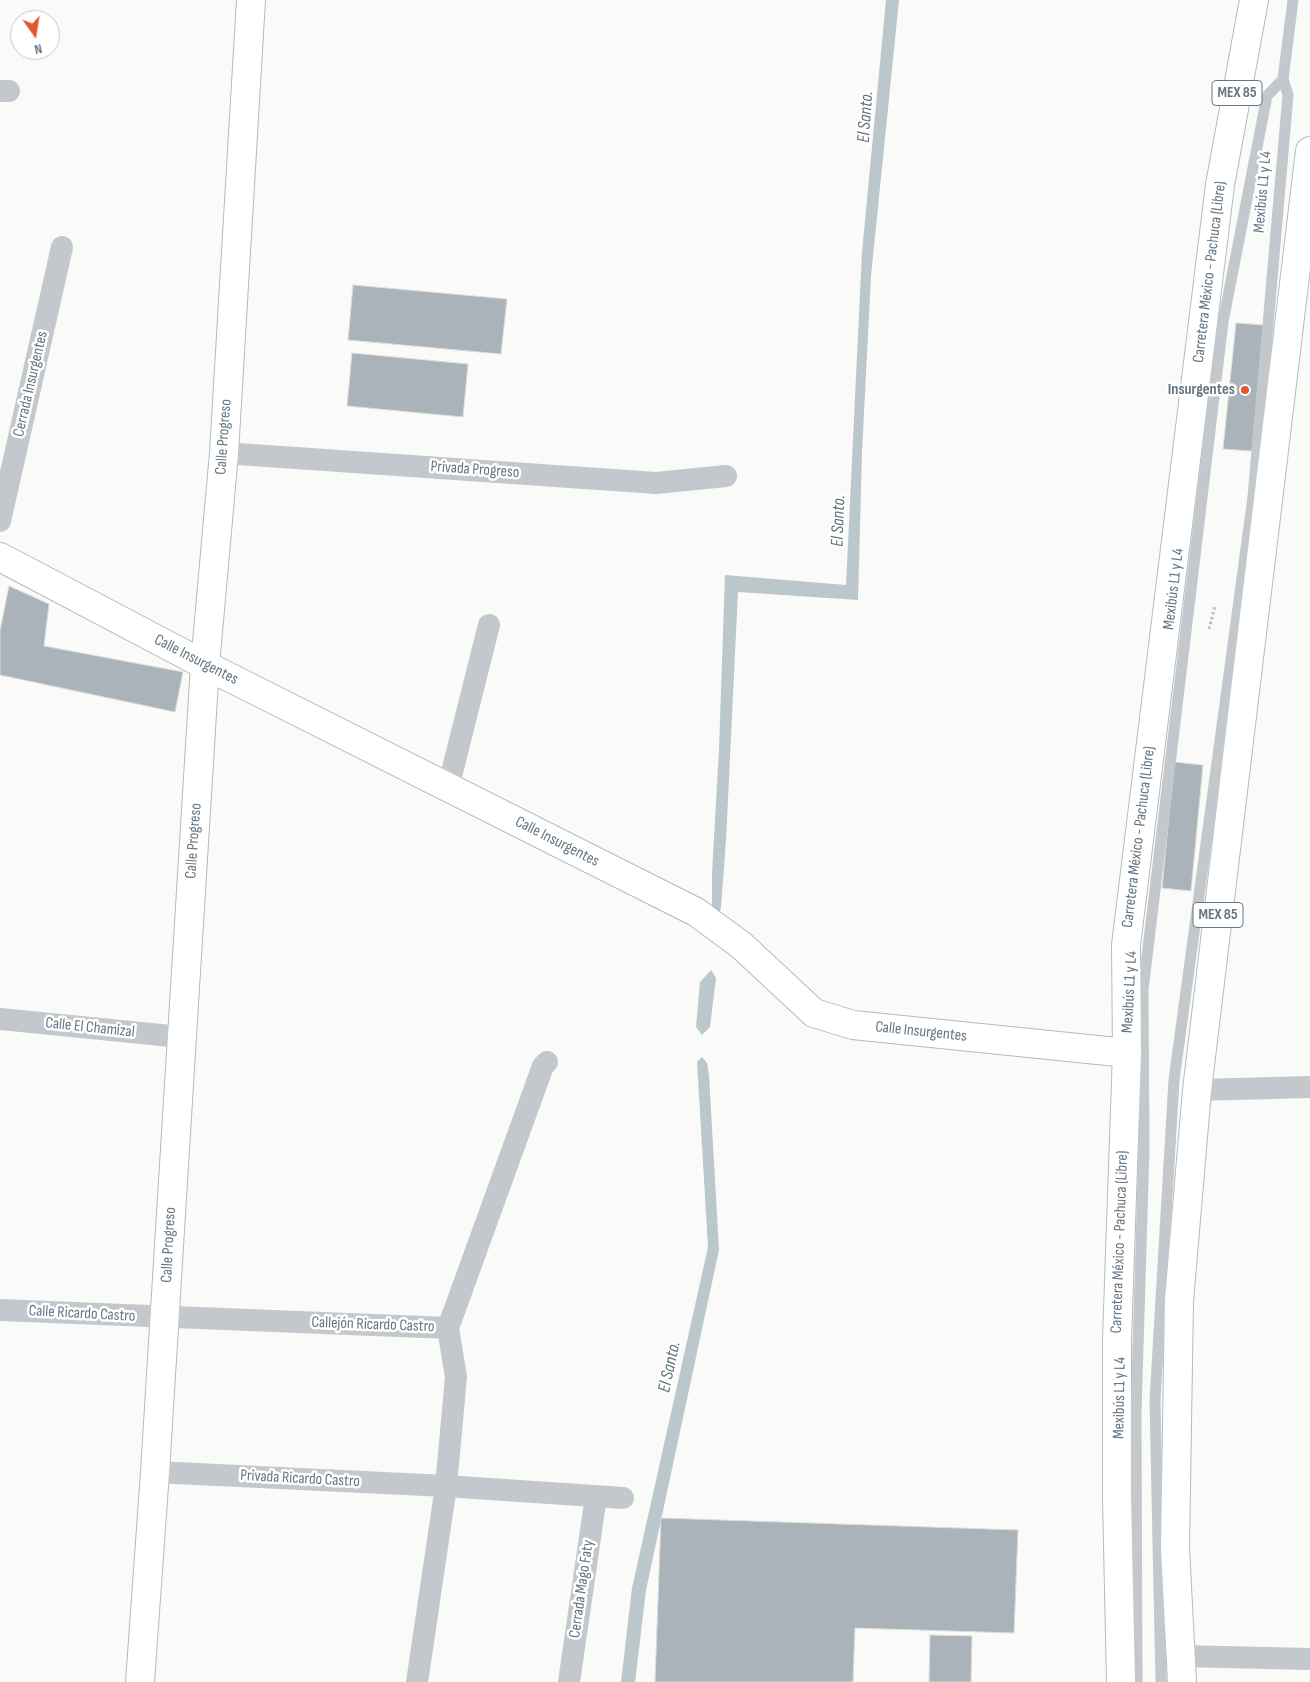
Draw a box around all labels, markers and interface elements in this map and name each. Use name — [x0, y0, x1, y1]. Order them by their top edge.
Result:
north arrow — [10, 10, 60, 60]
text: N — [33, 40, 44, 58]
road number: MEX 85 — [1212, 80, 1262, 106]
water label: El Santo. — [853, 91, 879, 143]
street label: Mexibús L1 y L4 — [1250, 150, 1276, 234]
street label: Carretera México - Pachuca (Libre) — [1189, 180, 1231, 364]
street label: Cerrada Insurgentes — [10, 329, 52, 439]
place label: Insurgentes — [1168, 380, 1235, 400]
marker: Insurgentes — [1239, 384, 1251, 396]
street label: Calle Progreso — [212, 399, 236, 475]
street label: Privada Progreso — [430, 457, 520, 483]
water label: El Santo. — [827, 495, 851, 547]
street label: Mexibús L1 y L4 — [1159, 547, 1189, 631]
street label: Calle Insurgentes — [151, 631, 241, 689]
street label: Carretera México - Pachuca (Libre) — [1118, 745, 1160, 929]
street label: Calle Progreso — [182, 803, 206, 879]
street label: Calle Insurgentes — [512, 813, 602, 871]
road number: MEX 85 — [1193, 902, 1243, 928]
street label: Mexibús L1 y L4 — [1118, 951, 1142, 1033]
street label: Calle El Chamizal — [44, 1014, 136, 1042]
street label: Calle Insurgentes — [874, 1018, 968, 1046]
street label: Carretera México - Pachuca (Libre) — [1107, 1150, 1133, 1334]
street label: Calle Progreso — [157, 1207, 181, 1283]
street label: Calle Ricardo Castro — [28, 1302, 136, 1326]
street label: Callejón Ricardo Castro — [311, 1313, 435, 1337]
water label: El Santo. — [654, 1340, 686, 1394]
street label: Mexibús L1 y L4 — [1110, 1357, 1130, 1439]
street label: Privada Ricardo Castro — [240, 1466, 360, 1492]
street label: Cerrada Mago Faty — [566, 1539, 598, 1639]

